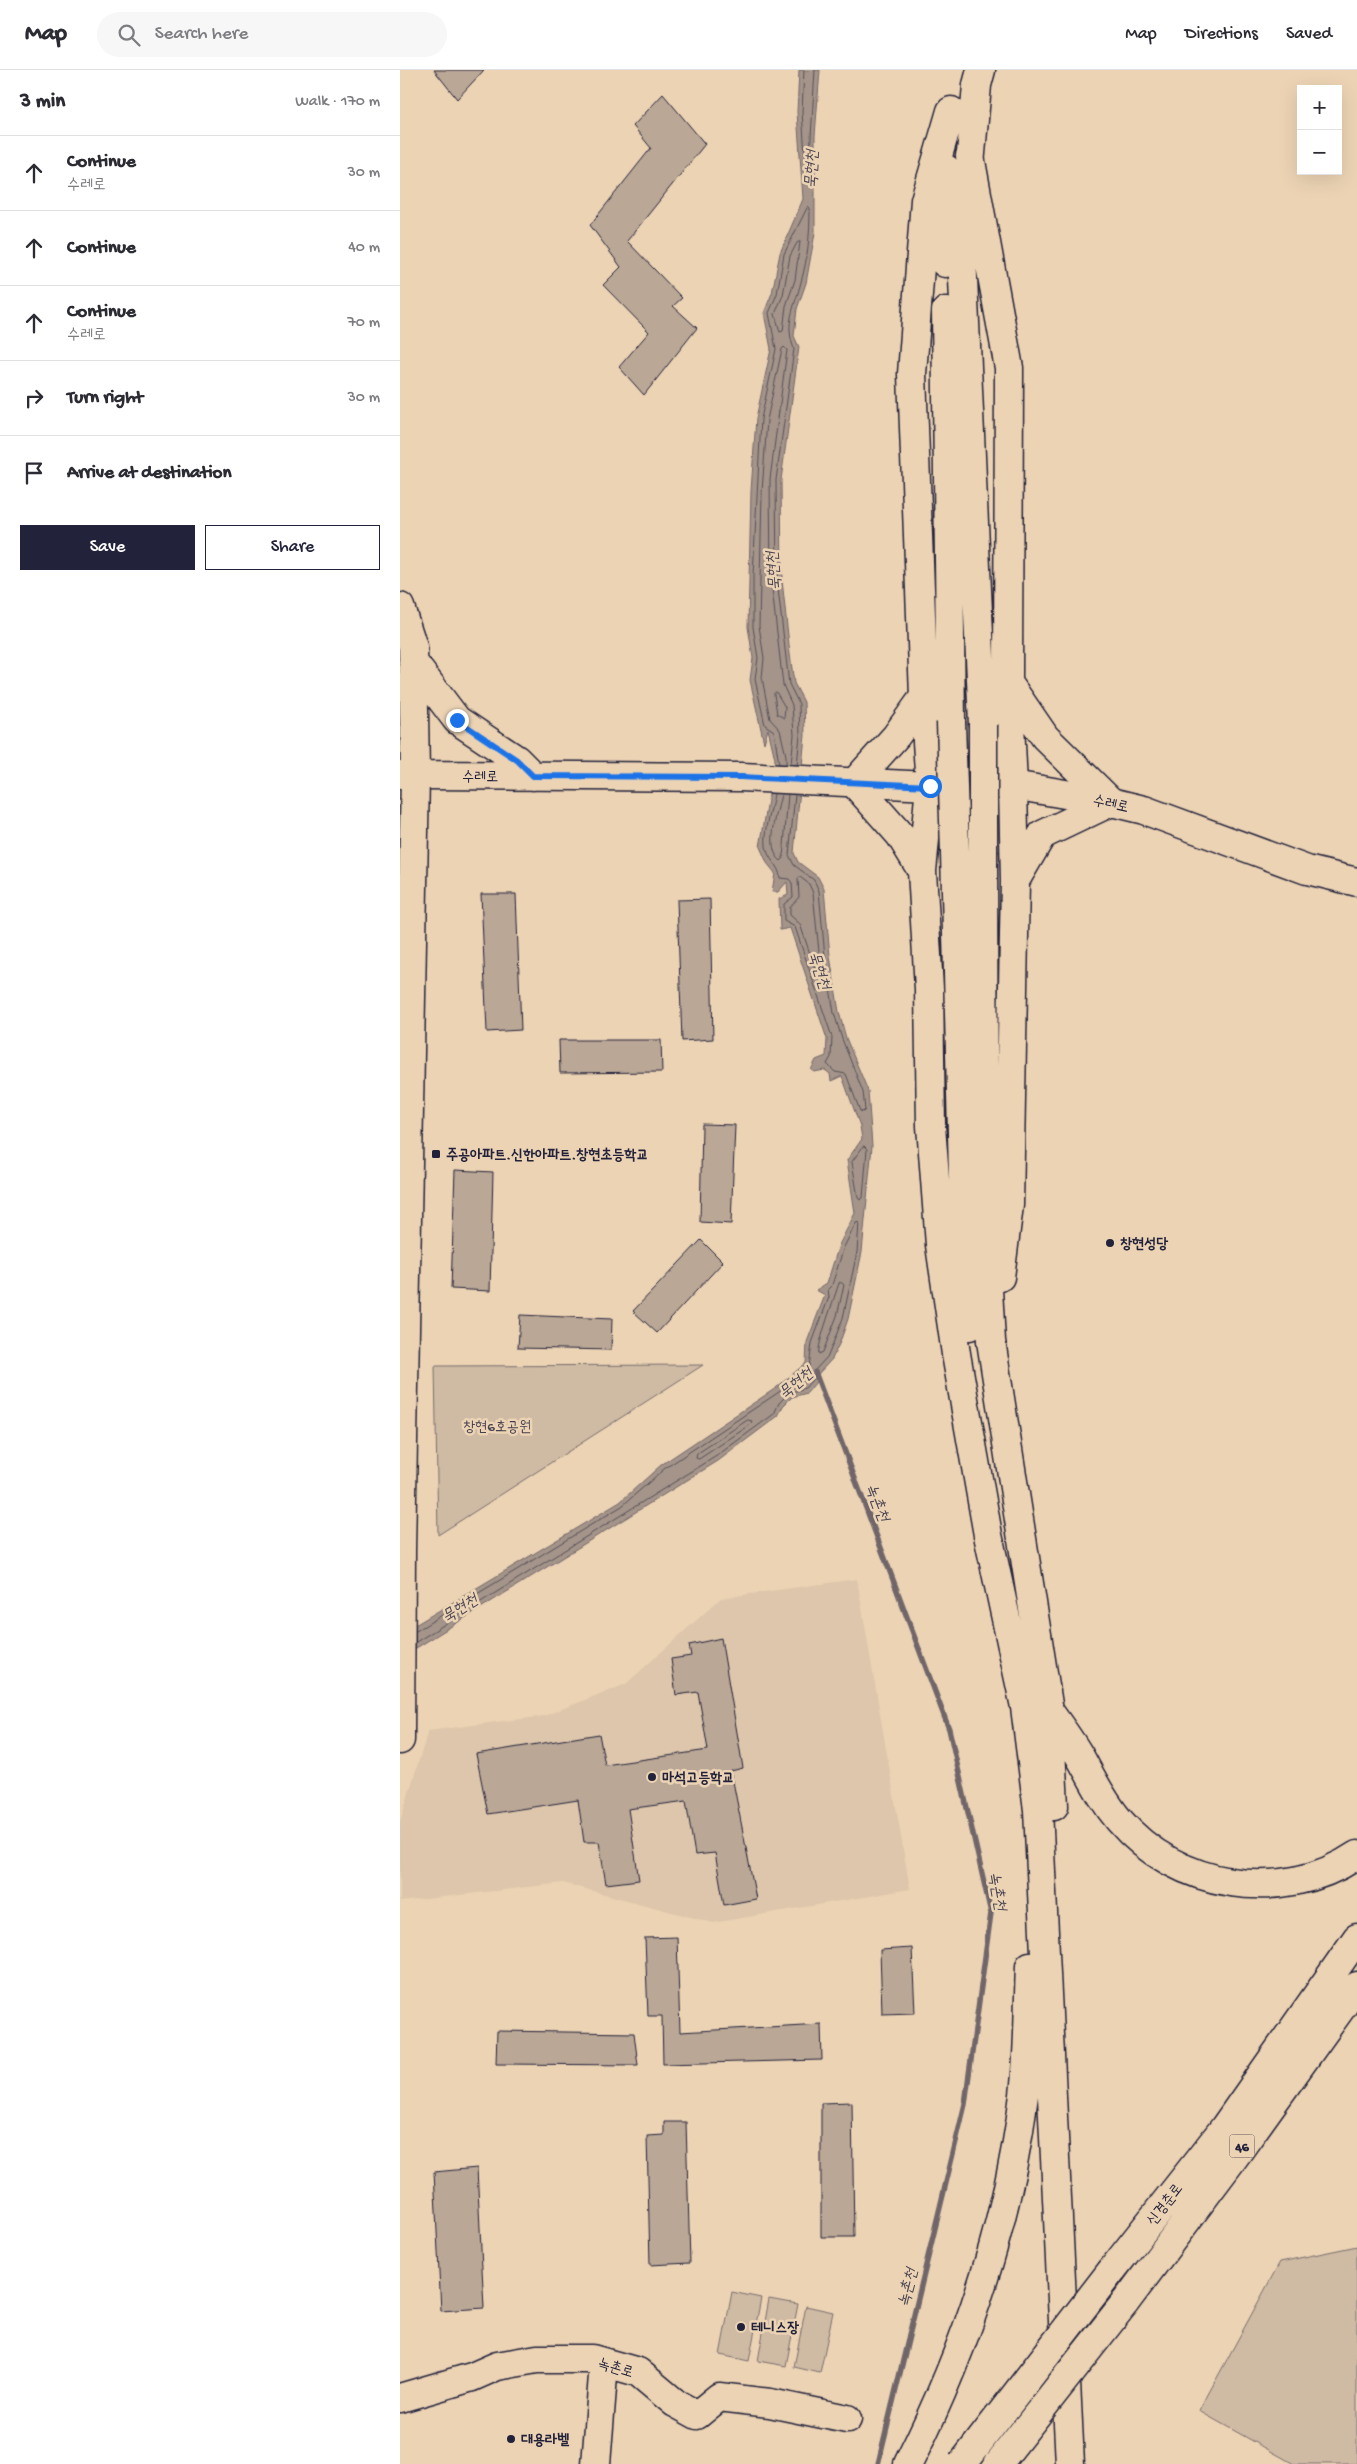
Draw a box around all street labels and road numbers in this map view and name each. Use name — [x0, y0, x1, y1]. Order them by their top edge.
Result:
street label: 수레로 — [462, 769, 498, 787]
street label: 수레로 — [1091, 792, 1130, 818]
road number: 46 — [1230, 2134, 1254, 2158]
street label: 신경춘로 — [1144, 2181, 1188, 2230]
street label: 녹촌로 — [595, 2355, 635, 2383]

